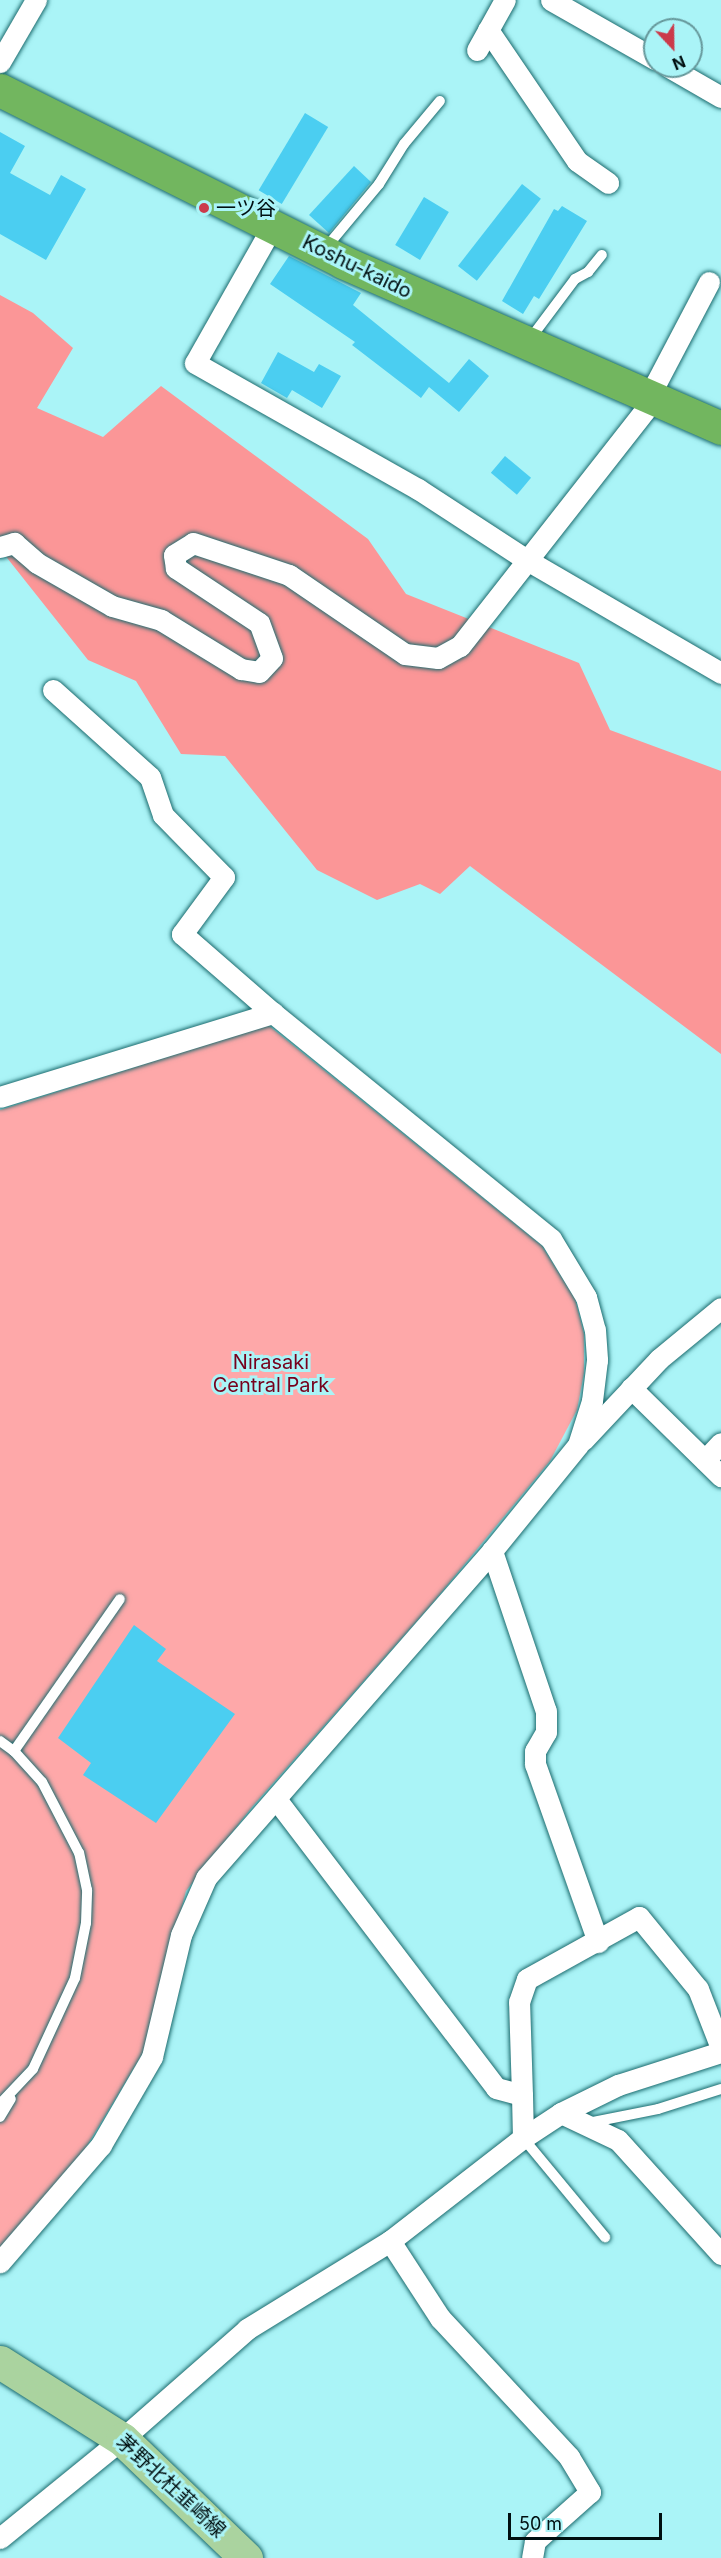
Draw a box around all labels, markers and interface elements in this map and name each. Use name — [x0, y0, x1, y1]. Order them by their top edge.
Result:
north arrow — [643, 18, 703, 78]
text: N — [670, 51, 688, 74]
place label: 一ツ谷 — [216, 196, 276, 220]
marker: 一ツ谷 — [197, 201, 211, 215]
street label: Koshu-kaido — [298, 230, 416, 304]
park label: Nirasaki Central Park — [213, 1350, 329, 1397]
street label: 茅野北杜韮崎線 — [112, 2429, 230, 2543]
scale bar — [511, 2501, 666, 2539]
text: 50 m — [519, 2513, 562, 2534]

